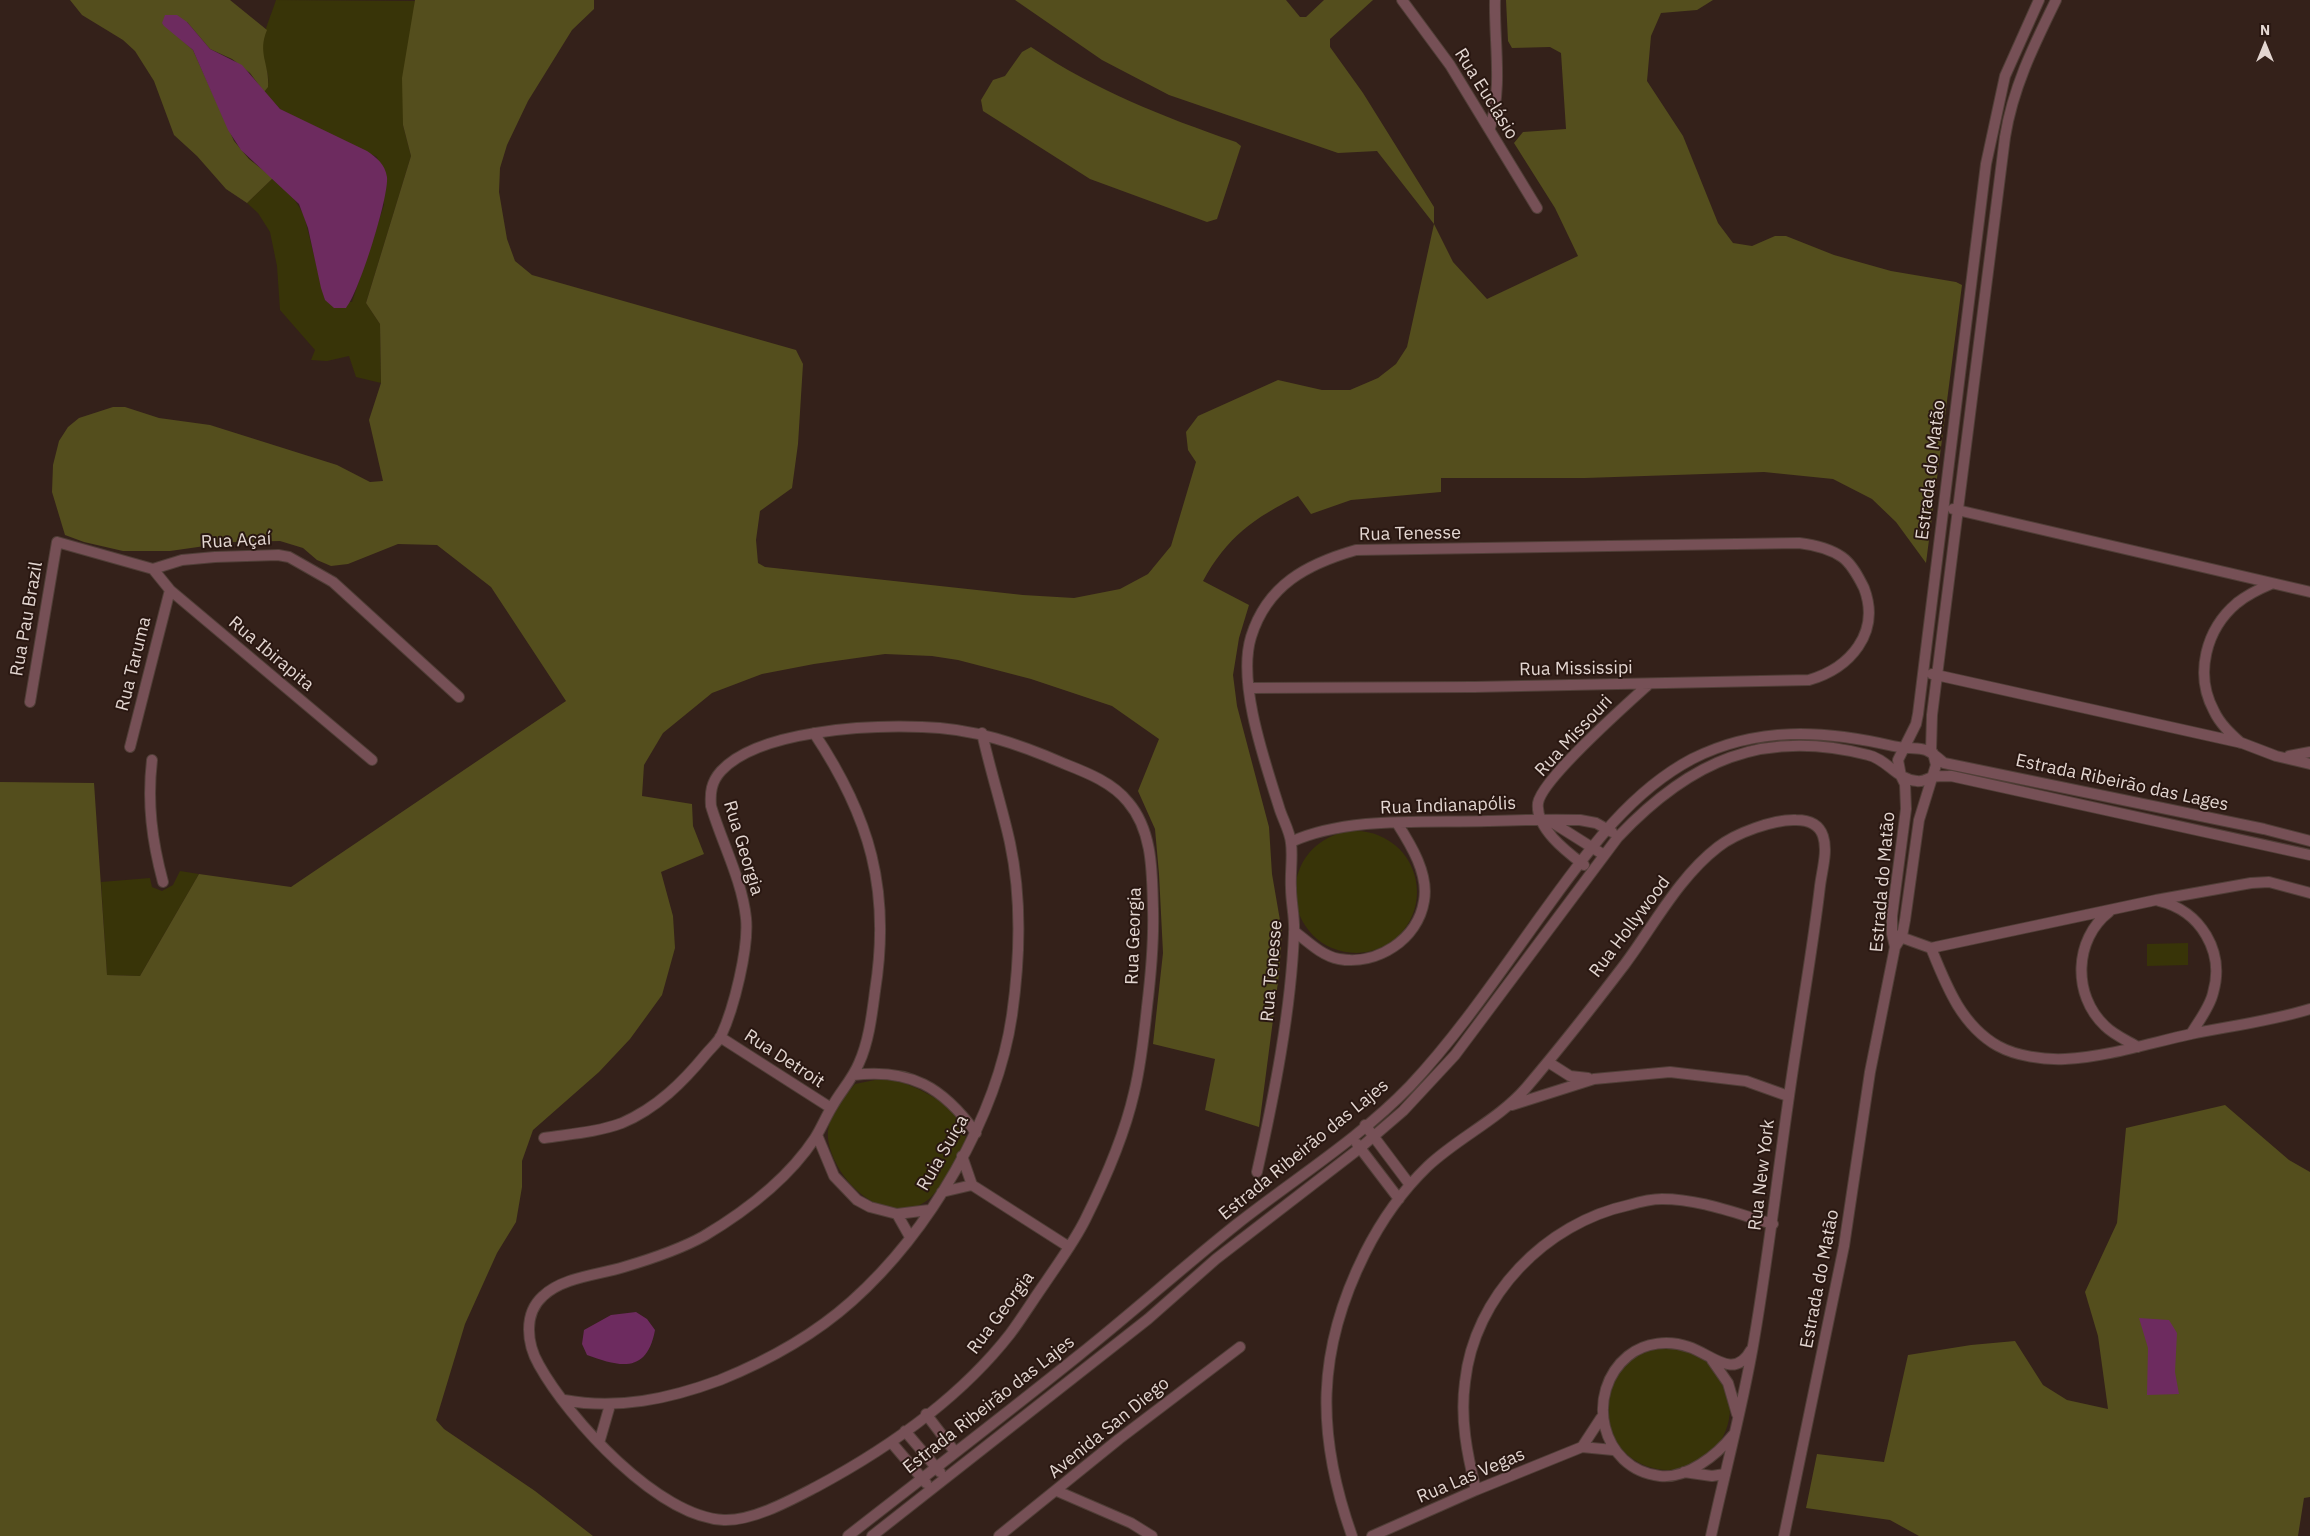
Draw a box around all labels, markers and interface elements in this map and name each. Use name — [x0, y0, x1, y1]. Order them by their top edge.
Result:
north arrow — [2240, 20, 2290, 70]
text: N — [2260, 21, 2270, 39]
street label: Rua Euclásio — [1449, 45, 1523, 143]
street label: Estrada do Matão — [1912, 399, 1950, 541]
street label: Rua Tenesse — [1359, 522, 1461, 546]
street label: Rua Açaí — [200, 528, 272, 554]
street label: Rua Pau Brazil — [6, 560, 48, 678]
street label: Rua Ibirapita — [224, 612, 318, 696]
street label: Rua Taruma — [112, 615, 156, 713]
street label: Rua Mississipi — [1519, 657, 1633, 681]
street label: Rua Missouri — [1531, 691, 1617, 781]
street label: Estrada Ribeirão das Lages — [2014, 750, 2230, 816]
street label: Rua Indianapólis — [1380, 793, 1516, 819]
street label: Rua Georgia — [718, 798, 768, 898]
street label: Estrada do Matão — [1866, 811, 1900, 953]
street label: Rua Hollywood — [1585, 872, 1675, 982]
street label: Rua Georgia — [1121, 887, 1147, 985]
street label: Rua Tenesse — [1257, 919, 1287, 1023]
street label: Rua Detroit — [740, 1025, 828, 1093]
street label: Estrada Ribeirão das Lajes — [1215, 1075, 1393, 1225]
street label: Ruia Suiça — [913, 1111, 973, 1195]
street label: Rua New York — [1744, 1118, 1780, 1232]
street label: Estrada do Matão — [1796, 1208, 1844, 1350]
street label: Rua Georgia — [963, 1267, 1039, 1359]
street label: Estrada Ribeirão das Lajes — [899, 1331, 1079, 1479]
street label: Avenida San Diego — [1044, 1373, 1174, 1483]
street label: Rua Las Vegas — [1414, 1444, 1528, 1508]

